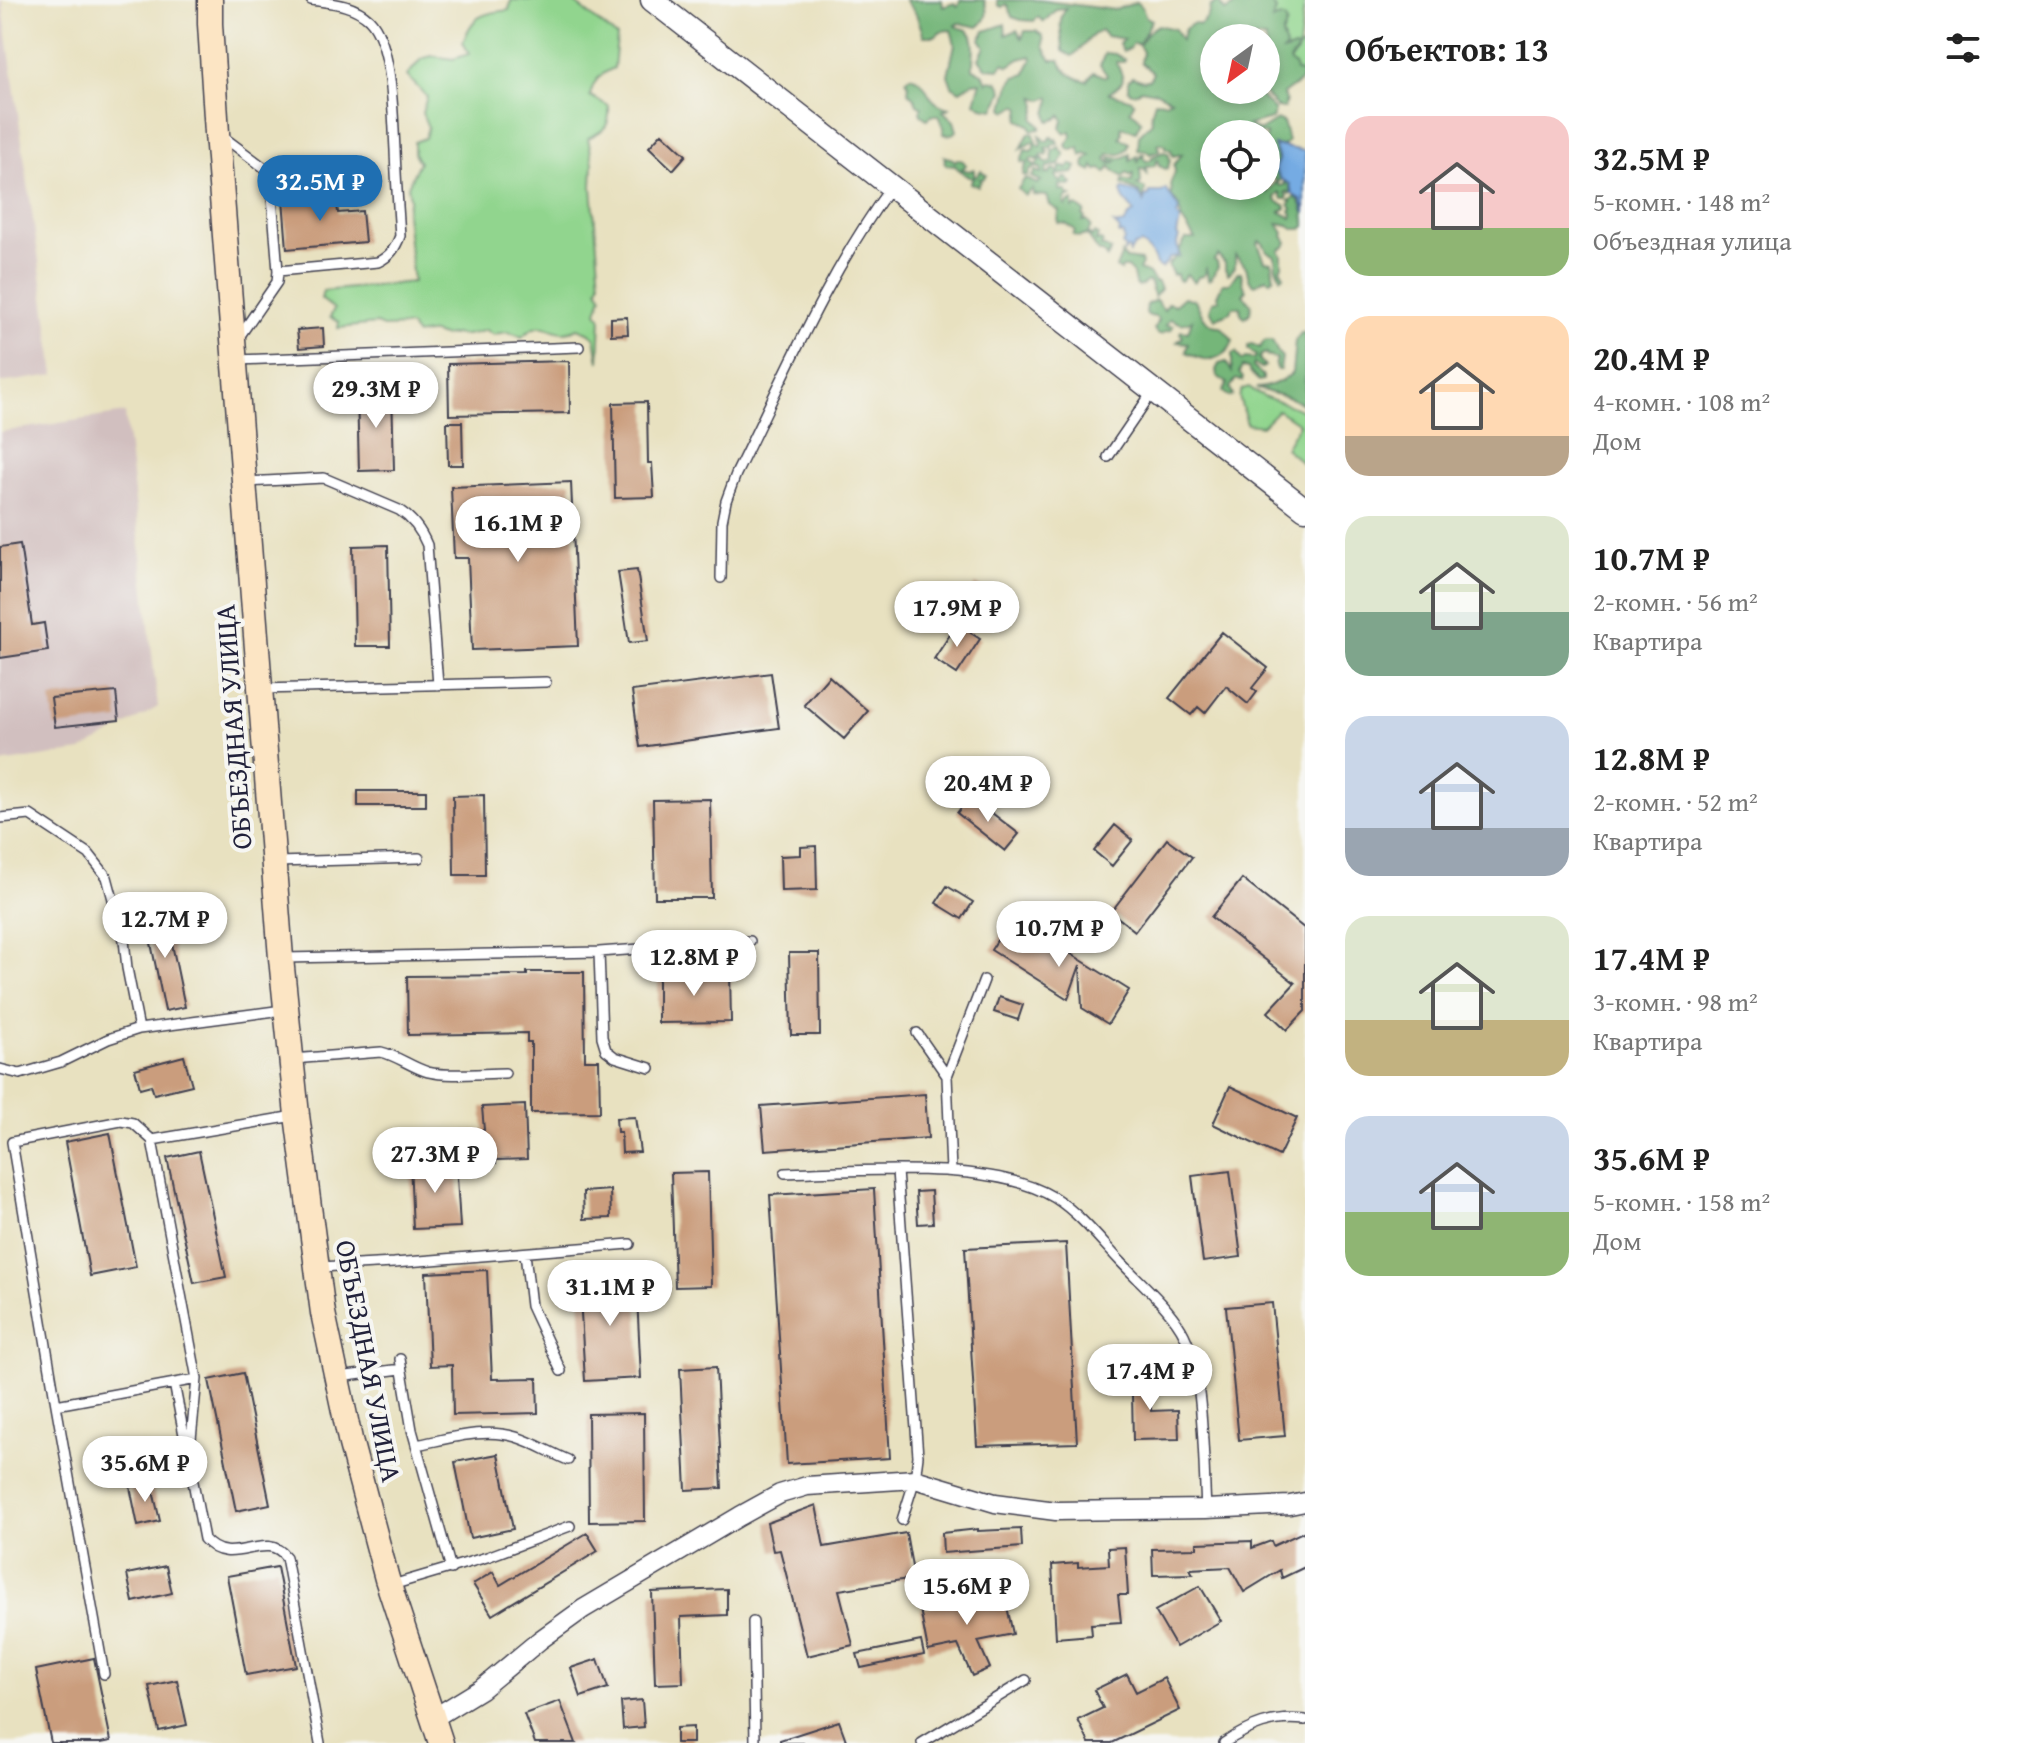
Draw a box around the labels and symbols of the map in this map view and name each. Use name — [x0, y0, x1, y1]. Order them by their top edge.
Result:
north arrow — [1200, 24, 1280, 104]
pin: 32.5M ₽ — [246, 155, 394, 223]
pin: 29.3M ₽ — [302, 362, 450, 430]
pin: 16.1M ₽ — [444, 496, 592, 564]
pin: 17.9M ₽ — [883, 581, 1031, 649]
street label: ОБЪЕЗДНАЯ УЛИЦА — [203, 603, 262, 851]
pin: 20.4M ₽ — [914, 756, 1062, 824]
pin: 12.7M ₽ — [91, 892, 239, 960]
pin: 10.7M ₽ — [985, 901, 1133, 969]
pin: 12.8M ₽ — [620, 930, 768, 998]
pin: 27.3M ₽ — [361, 1127, 509, 1195]
street label: ОБЪЕЗДНАЯ УЛИЦА — [326, 1236, 413, 1485]
pin: 31.1M ₽ — [536, 1260, 684, 1328]
pin: 17.4M ₽ — [1076, 1344, 1224, 1412]
pin: 35.6M ₽ — [71, 1436, 219, 1504]
pin: 15.6M ₽ — [893, 1559, 1041, 1627]

